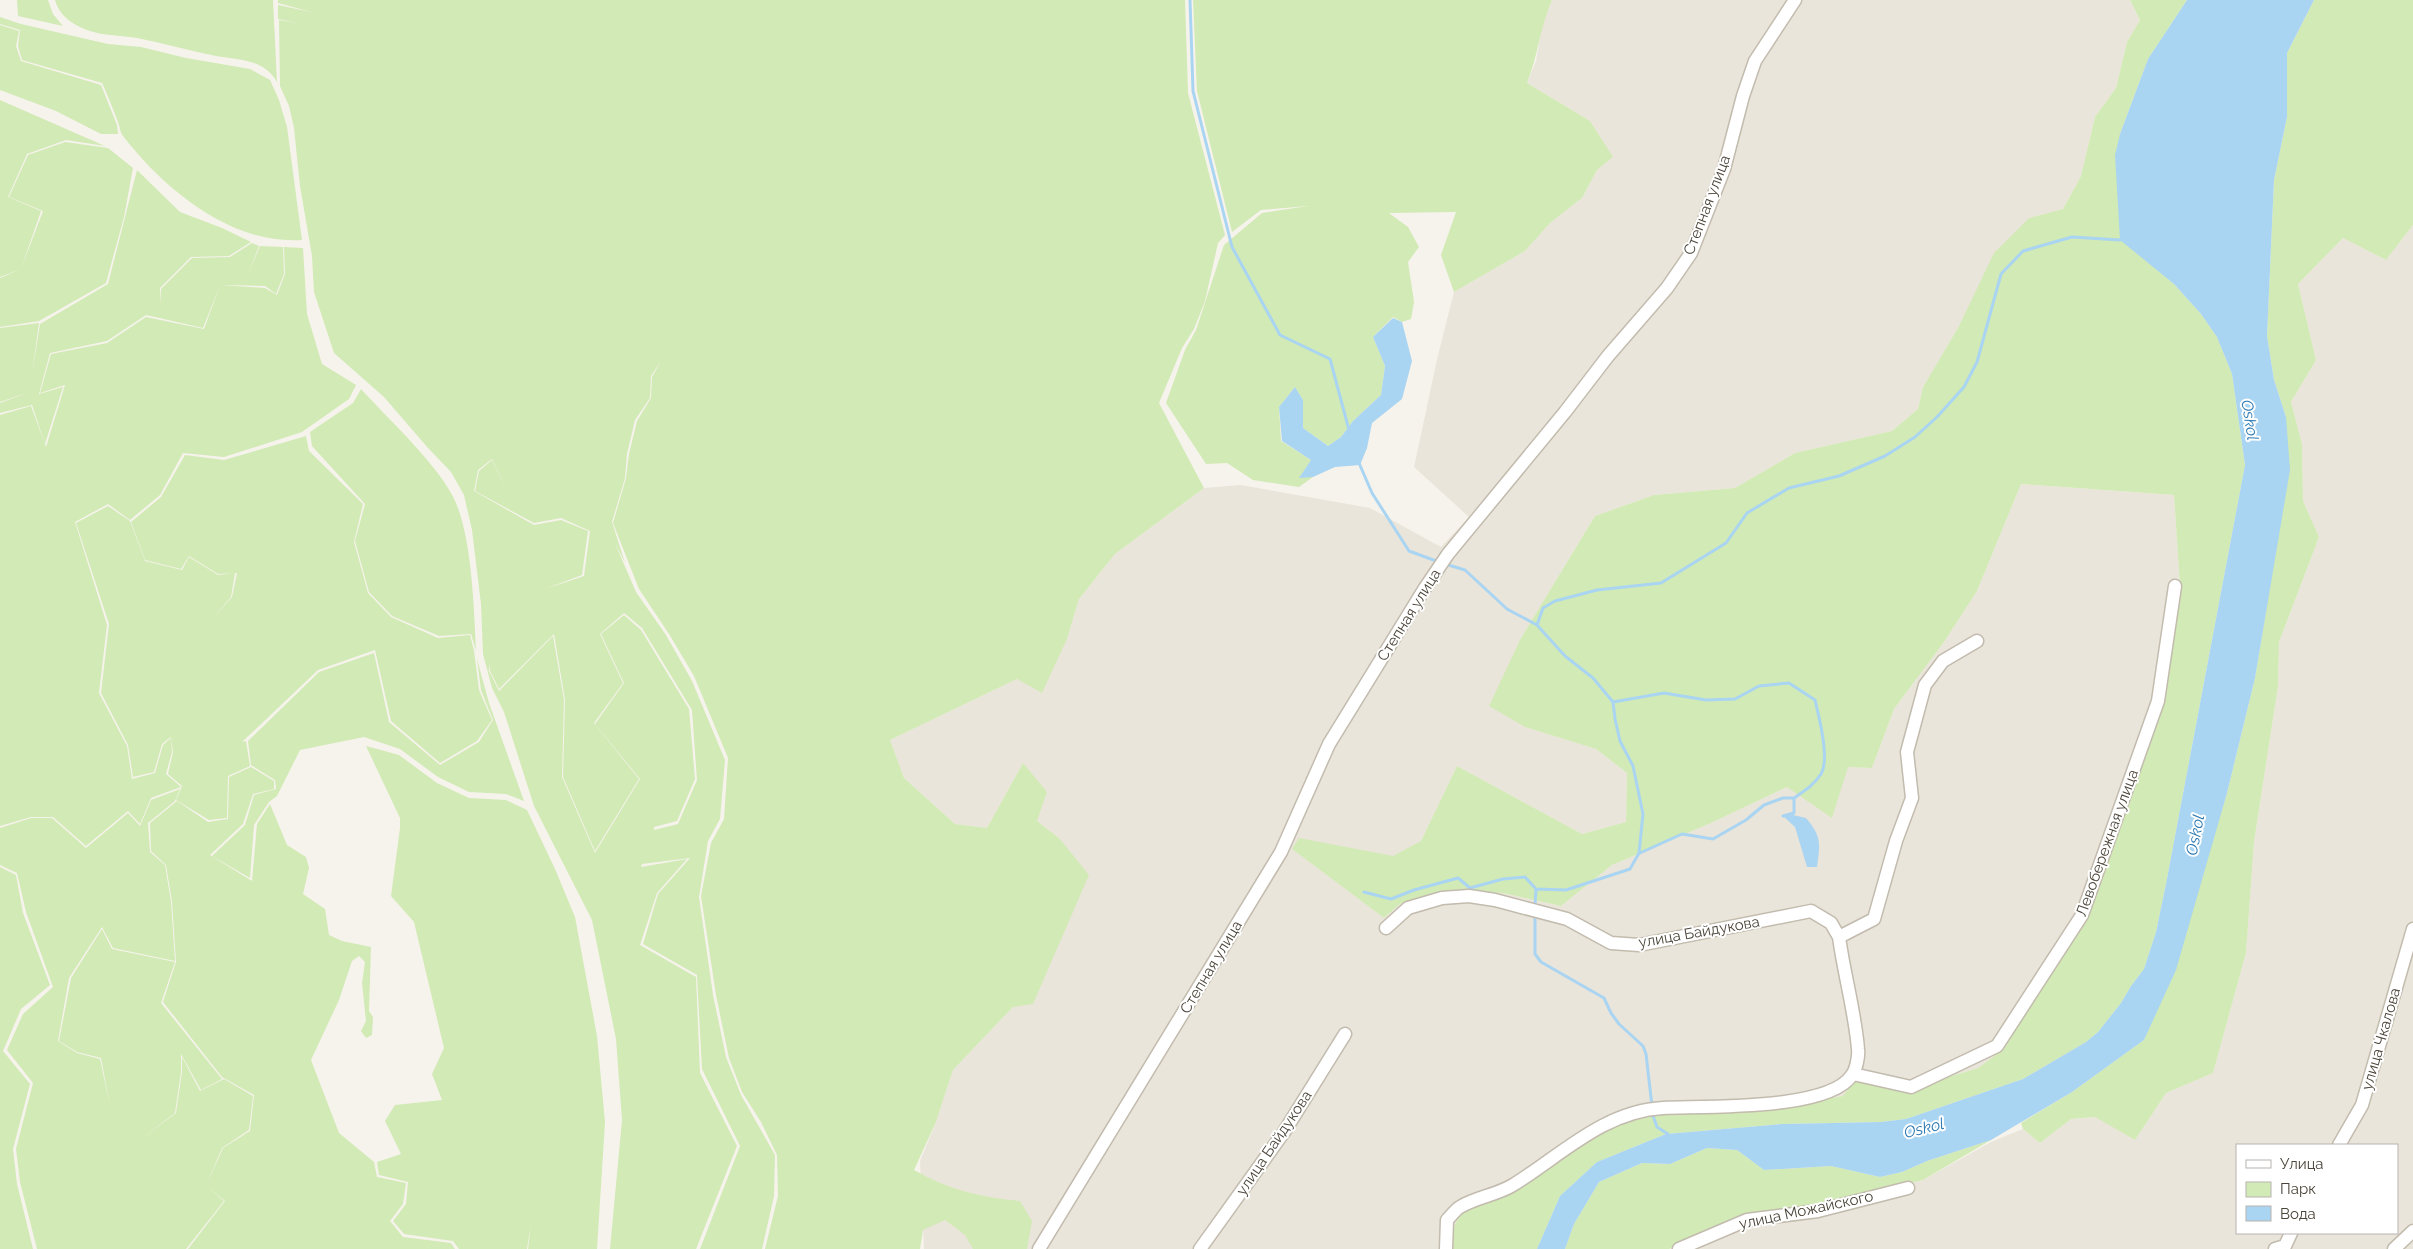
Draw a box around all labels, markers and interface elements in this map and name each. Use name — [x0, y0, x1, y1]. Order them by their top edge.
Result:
street label: Степная улица — [1680, 153, 1734, 257]
water label: Oskol — [2237, 398, 2263, 442]
street label: Степная улица — [1373, 566, 1445, 664]
street label: Левобережная улица — [2072, 767, 2142, 919]
water label: Oskol — [2182, 813, 2208, 857]
street label: улица Байдукова — [1637, 913, 1761, 951]
street label: Степная улица — [1176, 917, 1246, 1017]
street label: улица Чкалова — [2358, 986, 2404, 1092]
street label: улица Байдукова — [1232, 1087, 1316, 1199]
water label: Oskol — [1902, 1114, 1946, 1142]
legend — [2236, 1144, 2398, 1234]
text: Улица — [2280, 1155, 2324, 1173]
text: Парк — [2280, 1180, 2316, 1198]
street label: улица Можайского — [1737, 1187, 1875, 1233]
text: Вода — [2280, 1205, 2316, 1223]

